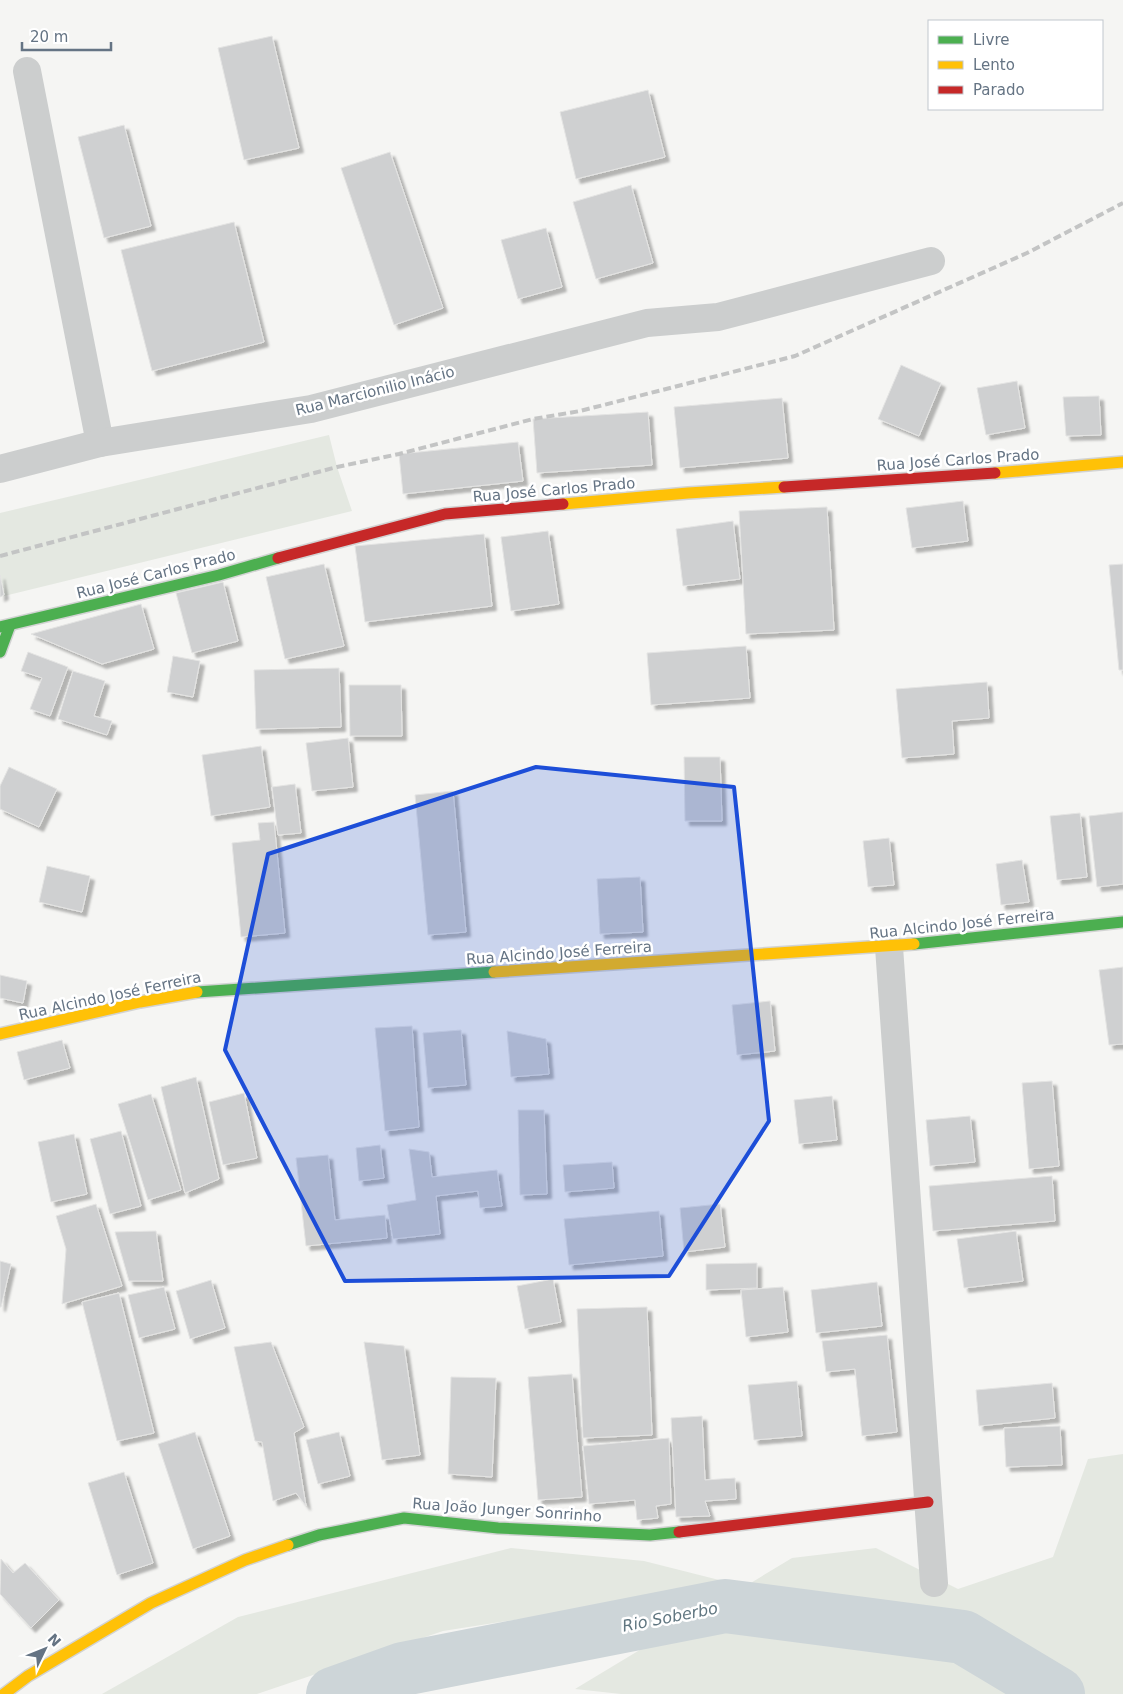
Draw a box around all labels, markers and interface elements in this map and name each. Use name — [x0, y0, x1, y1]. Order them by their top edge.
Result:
scale bar — [22, 20, 111, 52]
legend — [928, 20, 1103, 110]
text: 20 m — [30, 28, 68, 46]
text: Livre — [973, 31, 1009, 49]
text: Lento — [973, 56, 1015, 74]
text: Parado — [973, 81, 1025, 99]
street label: Rua Marcionilio Inácio — [294, 362, 456, 420]
street label: Rua José Carlos Prado — [876, 445, 1040, 475]
street label: Rua José Carlos Prado — [472, 474, 636, 506]
street label: Rua José Carlos Prado — [75, 546, 237, 602]
street label: Rua Alcindo José Ferreira — [869, 905, 1055, 943]
street label: Rua Alcindo José Ferreira — [466, 938, 652, 968]
street label: Rua Alcindo José Ferreira — [17, 968, 203, 1024]
street label: Rua João Junger Sonrinho — [412, 1494, 602, 1526]
water label: Rio Soberbo — [621, 1598, 720, 1636]
north arrow — [20, 1624, 70, 1674]
text: N — [45, 1630, 64, 1650]

